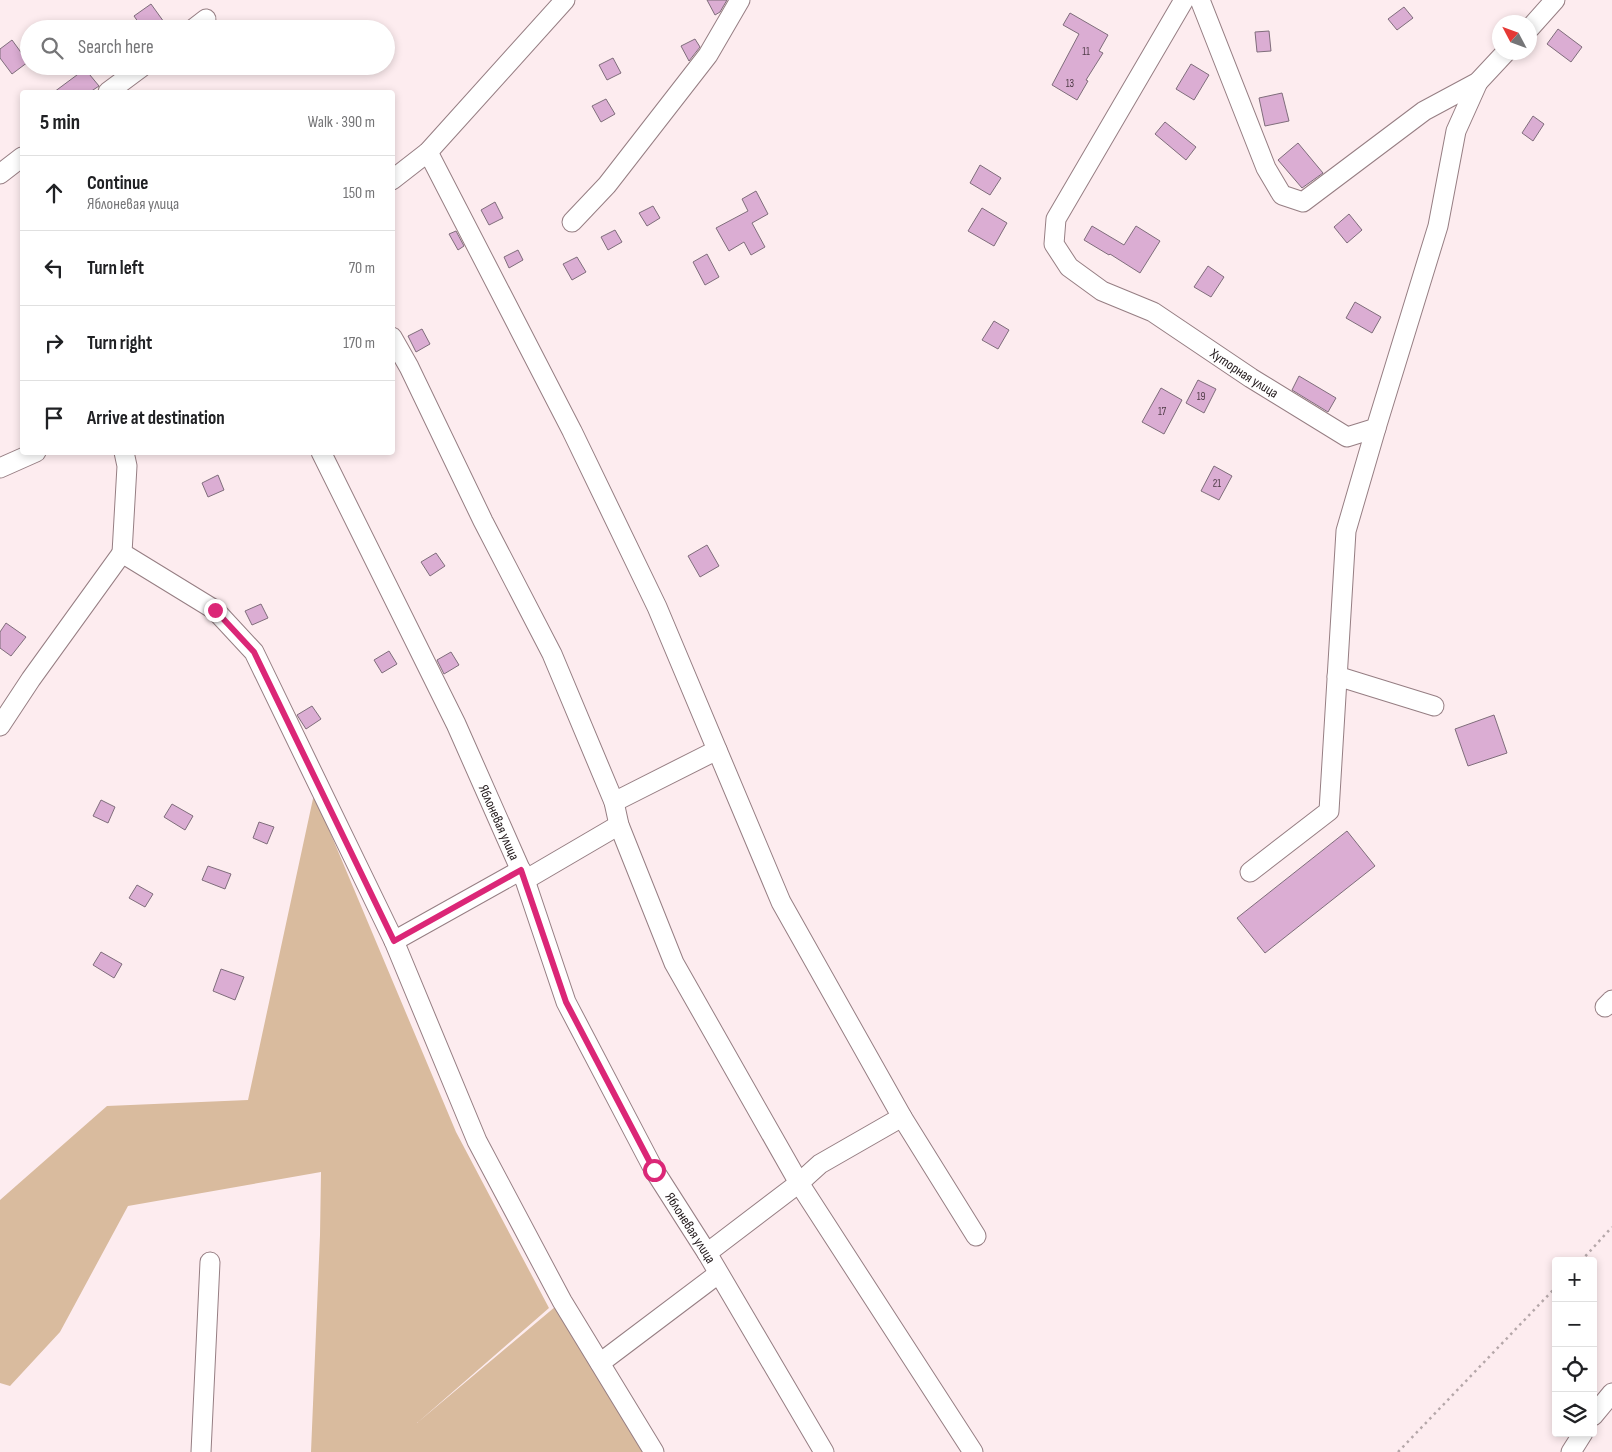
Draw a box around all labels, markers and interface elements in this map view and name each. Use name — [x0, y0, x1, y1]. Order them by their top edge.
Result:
north arrow — [1492, 15, 1537, 60]
search box — [20, 20, 395, 75]
icon: search — [38, 34, 66, 62]
text: Search here — [78, 36, 154, 59]
house number: 11 — [1082, 45, 1090, 58]
house number: 13 — [1066, 77, 1075, 90]
text: 5 min — [40, 110, 80, 135]
text: Walk · 390 m — [308, 113, 375, 132]
text: Continue — [87, 172, 148, 195]
icon: ahead — [40, 179, 68, 207]
text: 150 m — [343, 184, 375, 203]
text: Яблоневая улица — [87, 195, 179, 214]
icon: left — [40, 254, 68, 282]
text: Turn left — [87, 257, 144, 280]
text: 70 m — [349, 259, 375, 278]
icon: right — [40, 329, 68, 357]
text: Turn right — [87, 332, 152, 355]
text: 170 m — [343, 334, 375, 353]
street label: Хуторная улица — [1206, 344, 1281, 402]
house number: 19 — [1197, 390, 1205, 403]
icon: arrive — [40, 404, 68, 432]
house number: 17 — [1158, 405, 1167, 418]
text: Arrive at destination — [87, 407, 225, 430]
house number: 21 — [1213, 477, 1221, 490]
route end — [204, 599, 227, 622]
street label: Яблоневая улица — [475, 782, 523, 863]
route start — [643, 1159, 666, 1182]
street label: Яблоневая улица — [661, 1189, 719, 1266]
map controls — [1552, 1257, 1597, 1437]
button: + — [1552, 1257, 1597, 1302]
button: − — [1552, 1302, 1597, 1347]
button: locate — [1552, 1347, 1597, 1392]
button: layers — [1552, 1392, 1597, 1437]

